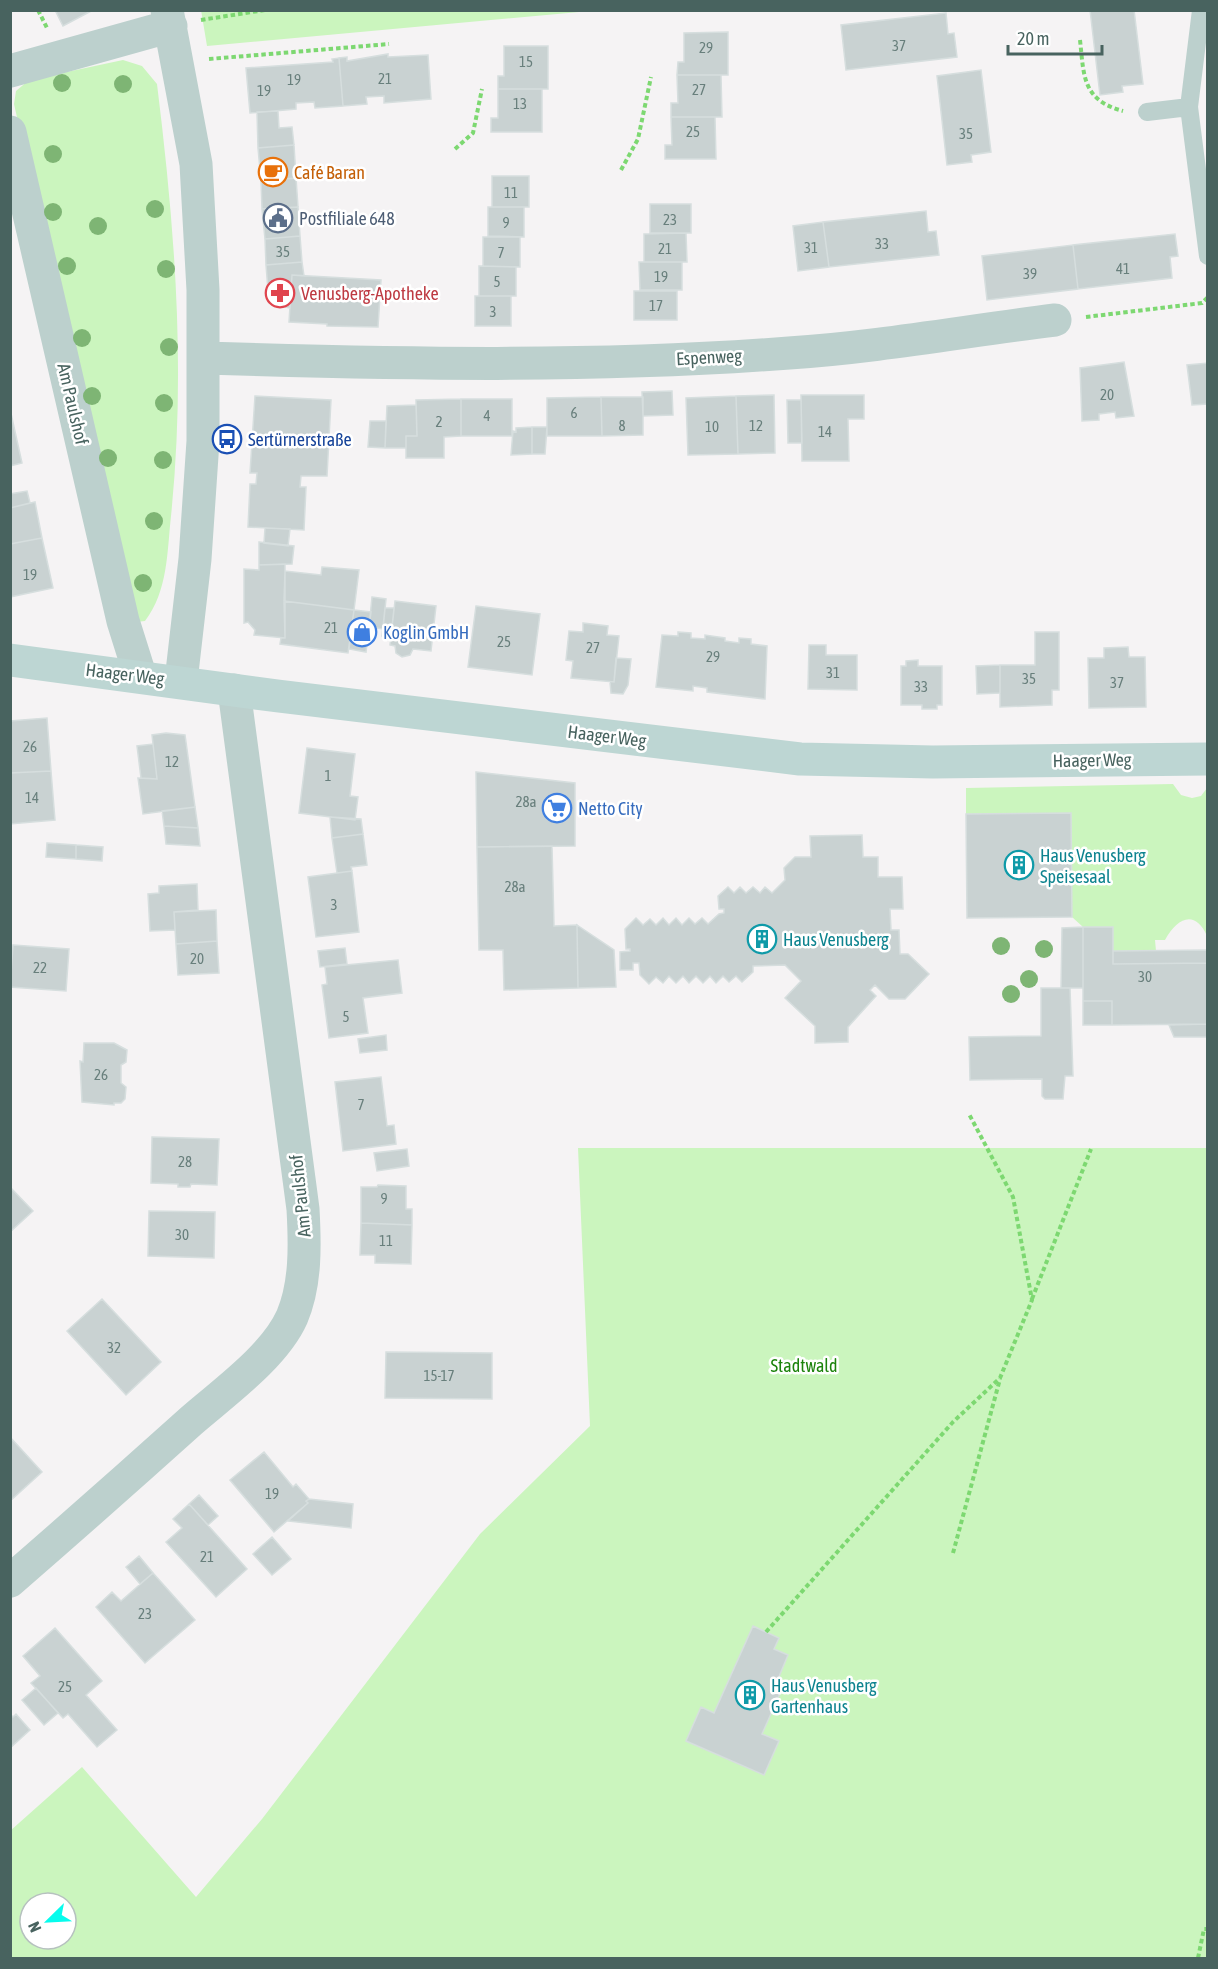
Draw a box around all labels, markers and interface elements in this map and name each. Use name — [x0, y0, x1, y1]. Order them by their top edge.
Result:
scale bar — [1008, 18, 1102, 56]
text: 20 m — [1017, 28, 1049, 49]
house number: 37 — [892, 37, 906, 54]
house number: 29 — [699, 39, 713, 56]
house number: 15 — [519, 53, 533, 70]
house number: 21 — [378, 70, 392, 87]
house number: 19 — [287, 71, 301, 88]
house number: 27 — [692, 81, 706, 98]
house number: 19 — [257, 82, 271, 99]
house number: 13 — [513, 95, 527, 112]
house number: 25 — [686, 123, 700, 140]
house number: 35 — [959, 125, 973, 142]
cafe icon: Café Baran — [257, 156, 289, 188]
place label: Café Baran — [294, 162, 365, 183]
house number: 11 — [504, 184, 518, 201]
public building icon: Postfiliale 648 — [262, 202, 294, 234]
place label: Postfiliale 648 — [299, 208, 395, 229]
house number: 23 — [663, 211, 677, 228]
house number: 9 — [502, 214, 510, 231]
house number: 33 — [875, 235, 889, 252]
house number: 31 — [804, 239, 818, 256]
house number: 21 — [658, 240, 672, 257]
house number: 35 — [276, 243, 290, 260]
house number: 7 — [497, 244, 505, 261]
house number: 41 — [1116, 260, 1130, 277]
house number: 39 — [1023, 265, 1037, 282]
house number: 19 — [654, 268, 668, 285]
house number: 5 — [493, 273, 501, 290]
pharmacy icon: Venusberg-Apotheke — [264, 277, 296, 309]
place label: Venusberg-Apotheke — [301, 283, 439, 304]
house number: 17 — [649, 297, 663, 314]
house number: 3 — [489, 303, 497, 320]
street label: Espenweg — [676, 345, 743, 369]
street label: Am Paulshof — [53, 361, 93, 447]
house number: 20 — [1100, 386, 1114, 403]
house number: 6 — [570, 404, 578, 421]
house number: 4 — [483, 407, 491, 424]
house number: 2 — [435, 413, 443, 430]
house number: 8 — [618, 417, 626, 434]
house number: 12 — [749, 417, 763, 434]
house number: 10 — [705, 418, 719, 435]
bus stop icon: Sertürnerstraße — [211, 423, 243, 455]
house number: 14 — [818, 423, 832, 440]
place label: Sertürnerstraße — [248, 429, 352, 450]
house number: 19 — [23, 566, 37, 583]
shop icon: Koglin GmbH — [346, 616, 378, 648]
house number: 21 — [324, 619, 338, 636]
place label: Koglin GmbH — [383, 622, 469, 643]
house number: 25 — [497, 633, 511, 650]
house number: 27 — [586, 639, 600, 656]
house number: 29 — [706, 648, 720, 665]
street label: Haager Weg — [85, 659, 166, 689]
house number: 31 — [826, 664, 840, 681]
house number: 35 — [1022, 670, 1036, 687]
house number: 37 — [1110, 674, 1124, 691]
house number: 33 — [914, 678, 928, 695]
street label: Haager Weg — [567, 721, 648, 751]
house number: 26 — [23, 738, 37, 755]
street label: Haager Weg — [1052, 749, 1132, 771]
house number: 12 — [165, 753, 179, 770]
house number: 1 — [324, 767, 332, 784]
house number: 14 — [25, 789, 39, 806]
supermarket icon: Netto City — [541, 792, 573, 824]
house number: 28a — [515, 793, 537, 810]
place label: Netto City — [578, 798, 643, 819]
place label: Haus Venusberg Speisesaal — [1040, 845, 1146, 887]
building icon: Haus Venusberg Speisesaal — [1003, 849, 1035, 881]
house number: 28a — [504, 878, 526, 895]
house number: 3 — [330, 896, 338, 913]
building icon: Haus Venusberg — [746, 923, 778, 955]
place label: Haus Venusberg — [783, 929, 889, 950]
house number: 20 — [190, 950, 204, 967]
house number: 22 — [33, 959, 47, 976]
house number: 30 — [1138, 968, 1152, 985]
house number: 5 — [342, 1008, 350, 1025]
house number: 26 — [94, 1066, 108, 1083]
house number: 7 — [357, 1096, 365, 1113]
house number: 28 — [178, 1153, 192, 1170]
street label: Am Paulshof — [285, 1154, 315, 1238]
house number: 9 — [380, 1190, 388, 1207]
house number: 30 — [175, 1226, 189, 1243]
house number: 11 — [379, 1232, 393, 1249]
house number: 32 — [107, 1339, 121, 1356]
park label: Stadtwald — [771, 1355, 837, 1376]
house number: 15-17 — [423, 1367, 455, 1384]
house number: 19 — [265, 1485, 279, 1502]
house number: 21 — [200, 1548, 214, 1565]
house number: 23 — [138, 1605, 152, 1622]
place label: Haus Venusberg Gartenhaus — [771, 1675, 877, 1717]
house number: 25 — [58, 1678, 72, 1695]
building icon: Haus Venusberg Gartenhaus — [734, 1679, 766, 1711]
north arrow — [18, 1891, 78, 1951]
text: N — [24, 1919, 44, 1935]

